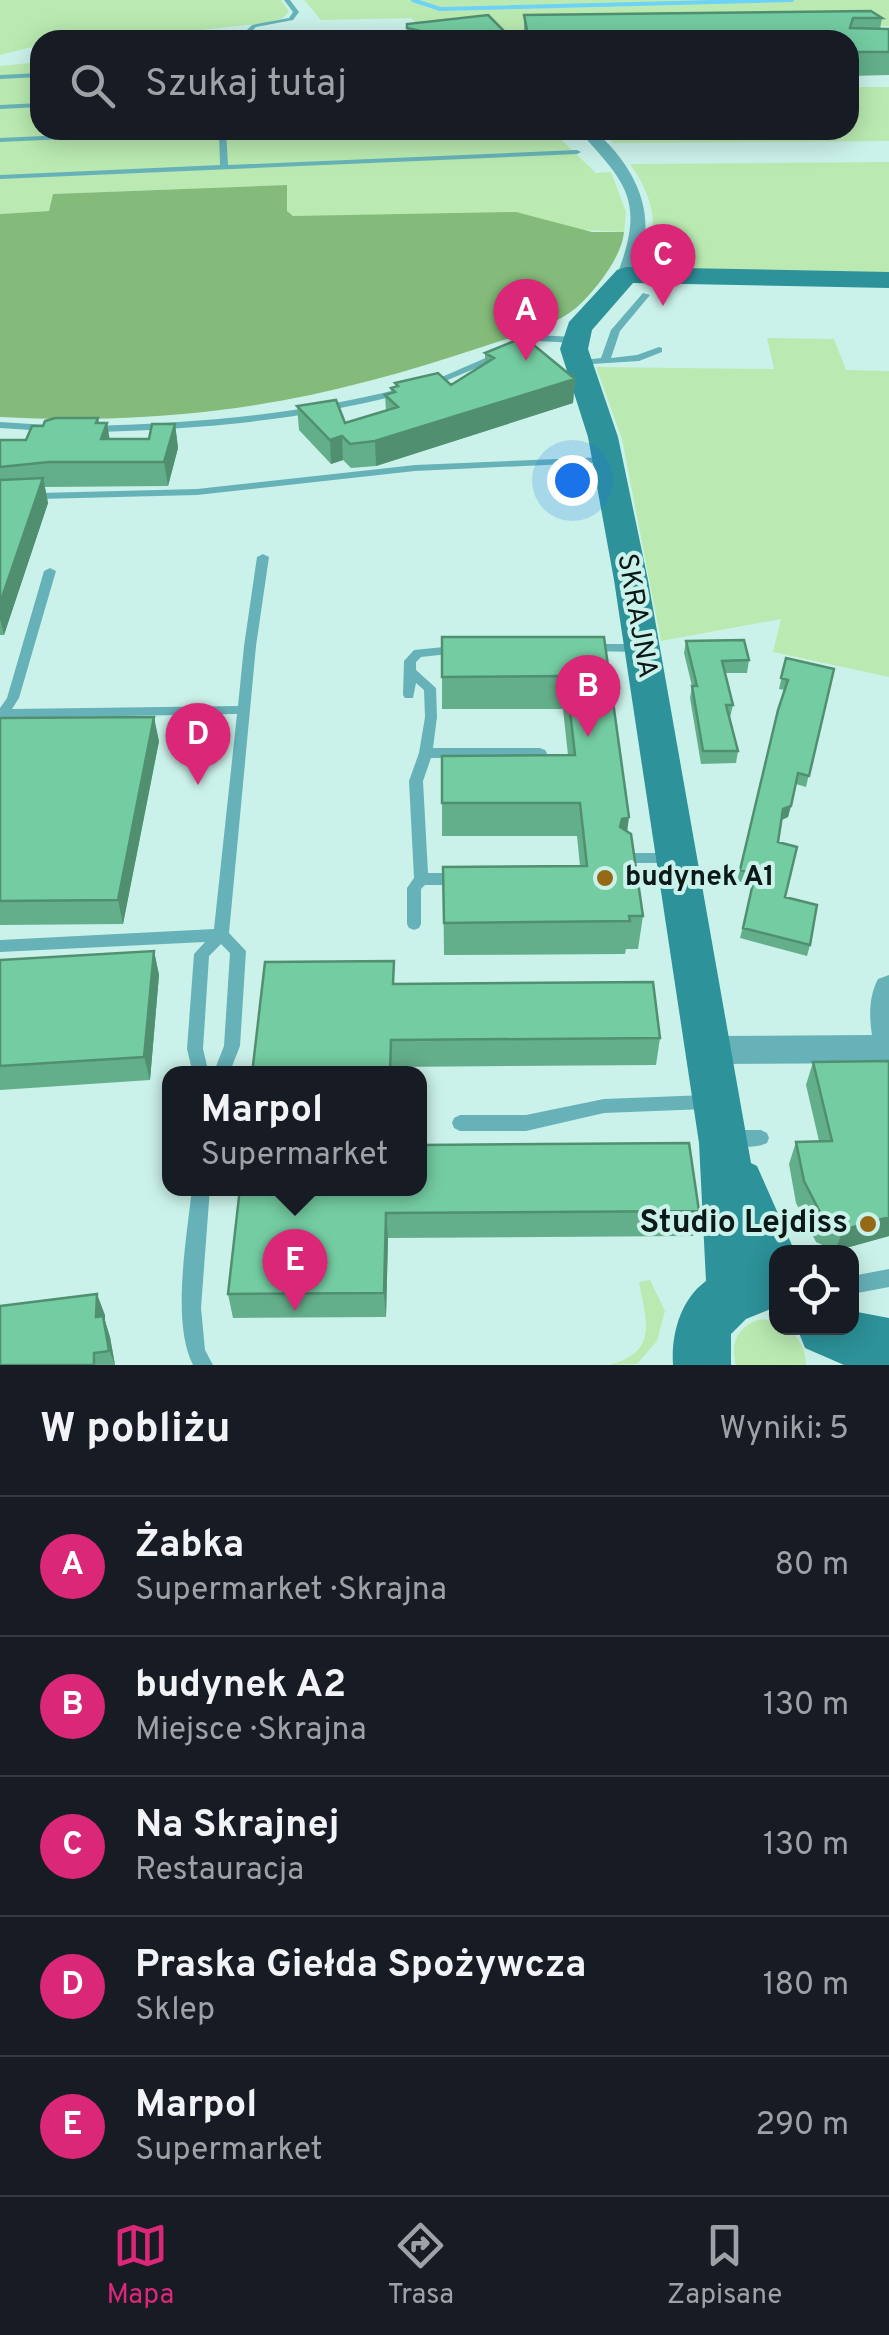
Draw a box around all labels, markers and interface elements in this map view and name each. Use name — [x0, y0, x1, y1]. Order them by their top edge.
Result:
search box — [30, 30, 859, 140]
icon: search — [65, 58, 120, 113]
text: Szukaj tutaj — [145, 61, 347, 110]
pin: C — [630, 224, 696, 306]
pin: A — [494, 278, 558, 361]
your location — [547, 455, 598, 506]
street label: SKRAJNA — [607, 551, 665, 681]
pin: B — [556, 654, 620, 737]
pin: D — [166, 702, 230, 785]
place label: budynek A1 — [625, 860, 774, 896]
marker: budynek A1 — [594, 867, 616, 889]
popup — [162, 1066, 427, 1196]
text: Marpol — [201, 1087, 323, 1136]
text: Supermarket — [201, 1136, 388, 1176]
place label: Studio Lejdiss — [639, 1204, 848, 1244]
marker: Studio Lejdiss — [857, 1213, 879, 1235]
pin: E — [262, 1228, 328, 1311]
map controls — [769, 1245, 859, 1335]
button: locate — [769, 1245, 859, 1335]
text: W pobliżu — [40, 1404, 231, 1457]
text: Wyniki: 5 — [719, 1410, 849, 1450]
text: Żabka — [135, 1522, 244, 1571]
text: A — [61, 1546, 84, 1586]
text: 80 m — [775, 1546, 849, 1586]
text: Supermarket · Skrajna — [135, 1571, 447, 1611]
text: budynek A2 — [135, 1662, 346, 1711]
text: B — [61, 1686, 84, 1726]
text: 130 m — [763, 1686, 849, 1726]
text: Miejsce · Skrajna — [135, 1711, 367, 1751]
text: Na Skrajnej — [135, 1802, 339, 1851]
text: C — [62, 1826, 83, 1866]
text: 130 m — [763, 1826, 849, 1866]
text: Restauracja — [135, 1851, 304, 1891]
text: Praska Giełda Spożywcza — [135, 1942, 587, 1991]
text: D — [61, 1966, 84, 2006]
text: 180 m — [763, 1966, 849, 2006]
text: Sklep — [135, 1991, 215, 2031]
text: Marpol — [135, 2082, 257, 2131]
text: E — [63, 2106, 82, 2146]
text: 290 m — [755, 2106, 849, 2146]
text: Supermarket — [135, 2131, 323, 2171]
tab: Mapa — [107, 2218, 174, 2314]
tab: Trasa — [387, 2218, 454, 2314]
tab: Zapisane — [667, 2218, 782, 2314]

